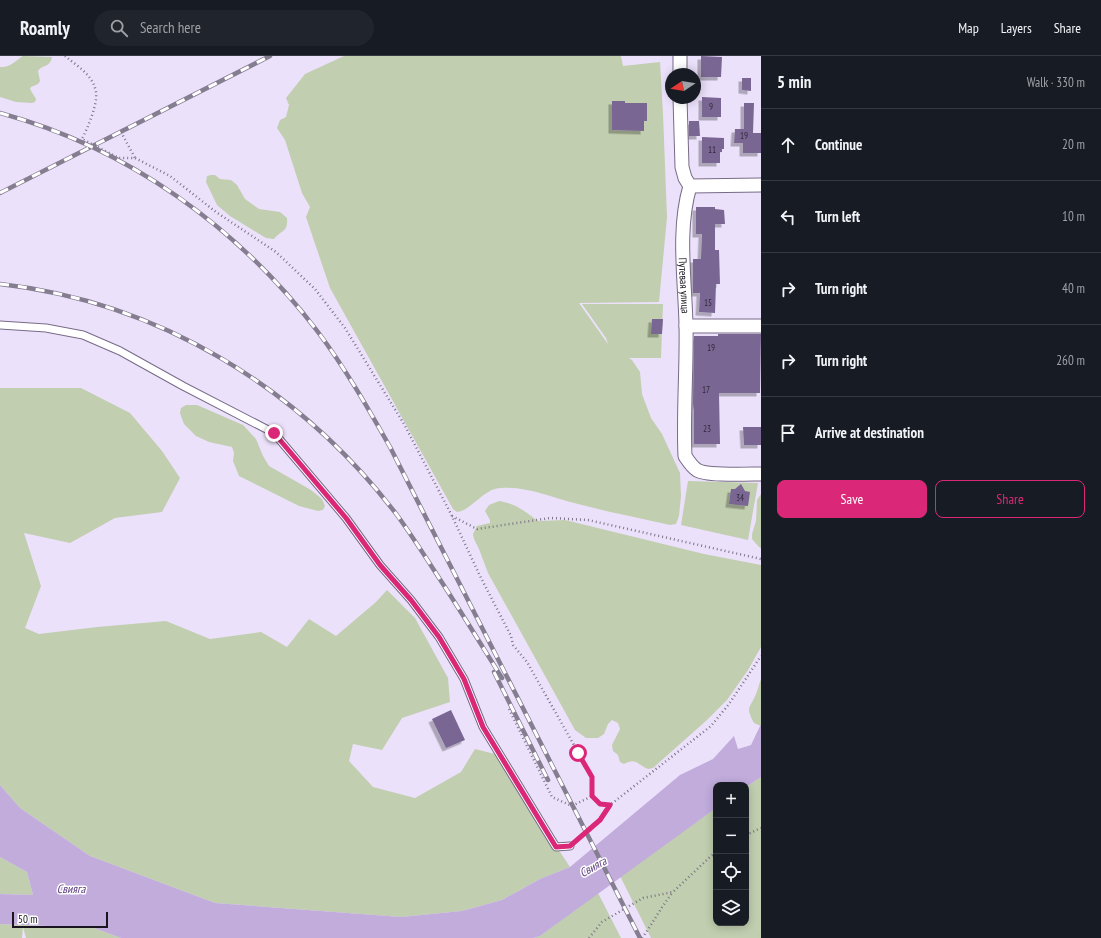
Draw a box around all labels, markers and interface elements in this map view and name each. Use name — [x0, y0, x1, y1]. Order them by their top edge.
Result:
search box — [94, 10, 374, 46]
text: Roamly — [20, 16, 70, 40]
icon: search — [108, 17, 130, 39]
text: Search here — [140, 18, 201, 37]
text: Map — [958, 19, 979, 37]
text: Layers — [1001, 19, 1032, 37]
text: Share — [1054, 19, 1081, 37]
north arrow — [665, 68, 701, 104]
text: 5 min — [777, 71, 811, 93]
text: Walk · 330 m — [1027, 74, 1085, 91]
house number: 9 — [709, 101, 713, 112]
house number: 19 — [740, 130, 748, 141]
icon: ahead — [777, 134, 799, 156]
text: Continue — [815, 135, 862, 154]
text: 20 m — [1062, 136, 1085, 153]
house number: 11 — [708, 144, 716, 155]
icon: left — [777, 206, 799, 228]
text: Turn left — [815, 207, 860, 226]
text: 10 m — [1062, 208, 1085, 225]
street label: Путевая улица — [676, 257, 693, 314]
icon: right — [777, 278, 799, 300]
text: Turn right — [815, 279, 867, 298]
text: 40 m — [1062, 280, 1085, 297]
house number: 15 — [704, 297, 712, 308]
house number: 19 — [707, 342, 715, 353]
icon: right — [777, 350, 799, 372]
text: Turn right — [815, 351, 867, 370]
text: 260 m — [1056, 352, 1085, 369]
house number: 17 — [702, 384, 710, 395]
icon: arrive — [777, 422, 799, 444]
house number: 23 — [703, 423, 711, 434]
text: Arrive at destination — [815, 423, 924, 442]
route end — [265, 424, 283, 442]
button: Save — [777, 480, 927, 518]
button: Share — [935, 480, 1085, 518]
house number: 34 — [736, 492, 744, 503]
route start — [569, 744, 587, 762]
map controls — [713, 782, 749, 926]
button: + — [713, 782, 749, 818]
button: − — [713, 818, 749, 854]
water label: Свияга — [577, 852, 610, 880]
button: locate — [713, 854, 749, 890]
water label: Свияга — [57, 881, 86, 896]
button: layers — [713, 890, 749, 926]
scale bar — [12, 910, 108, 929]
text: 50 m — [18, 912, 37, 926]

